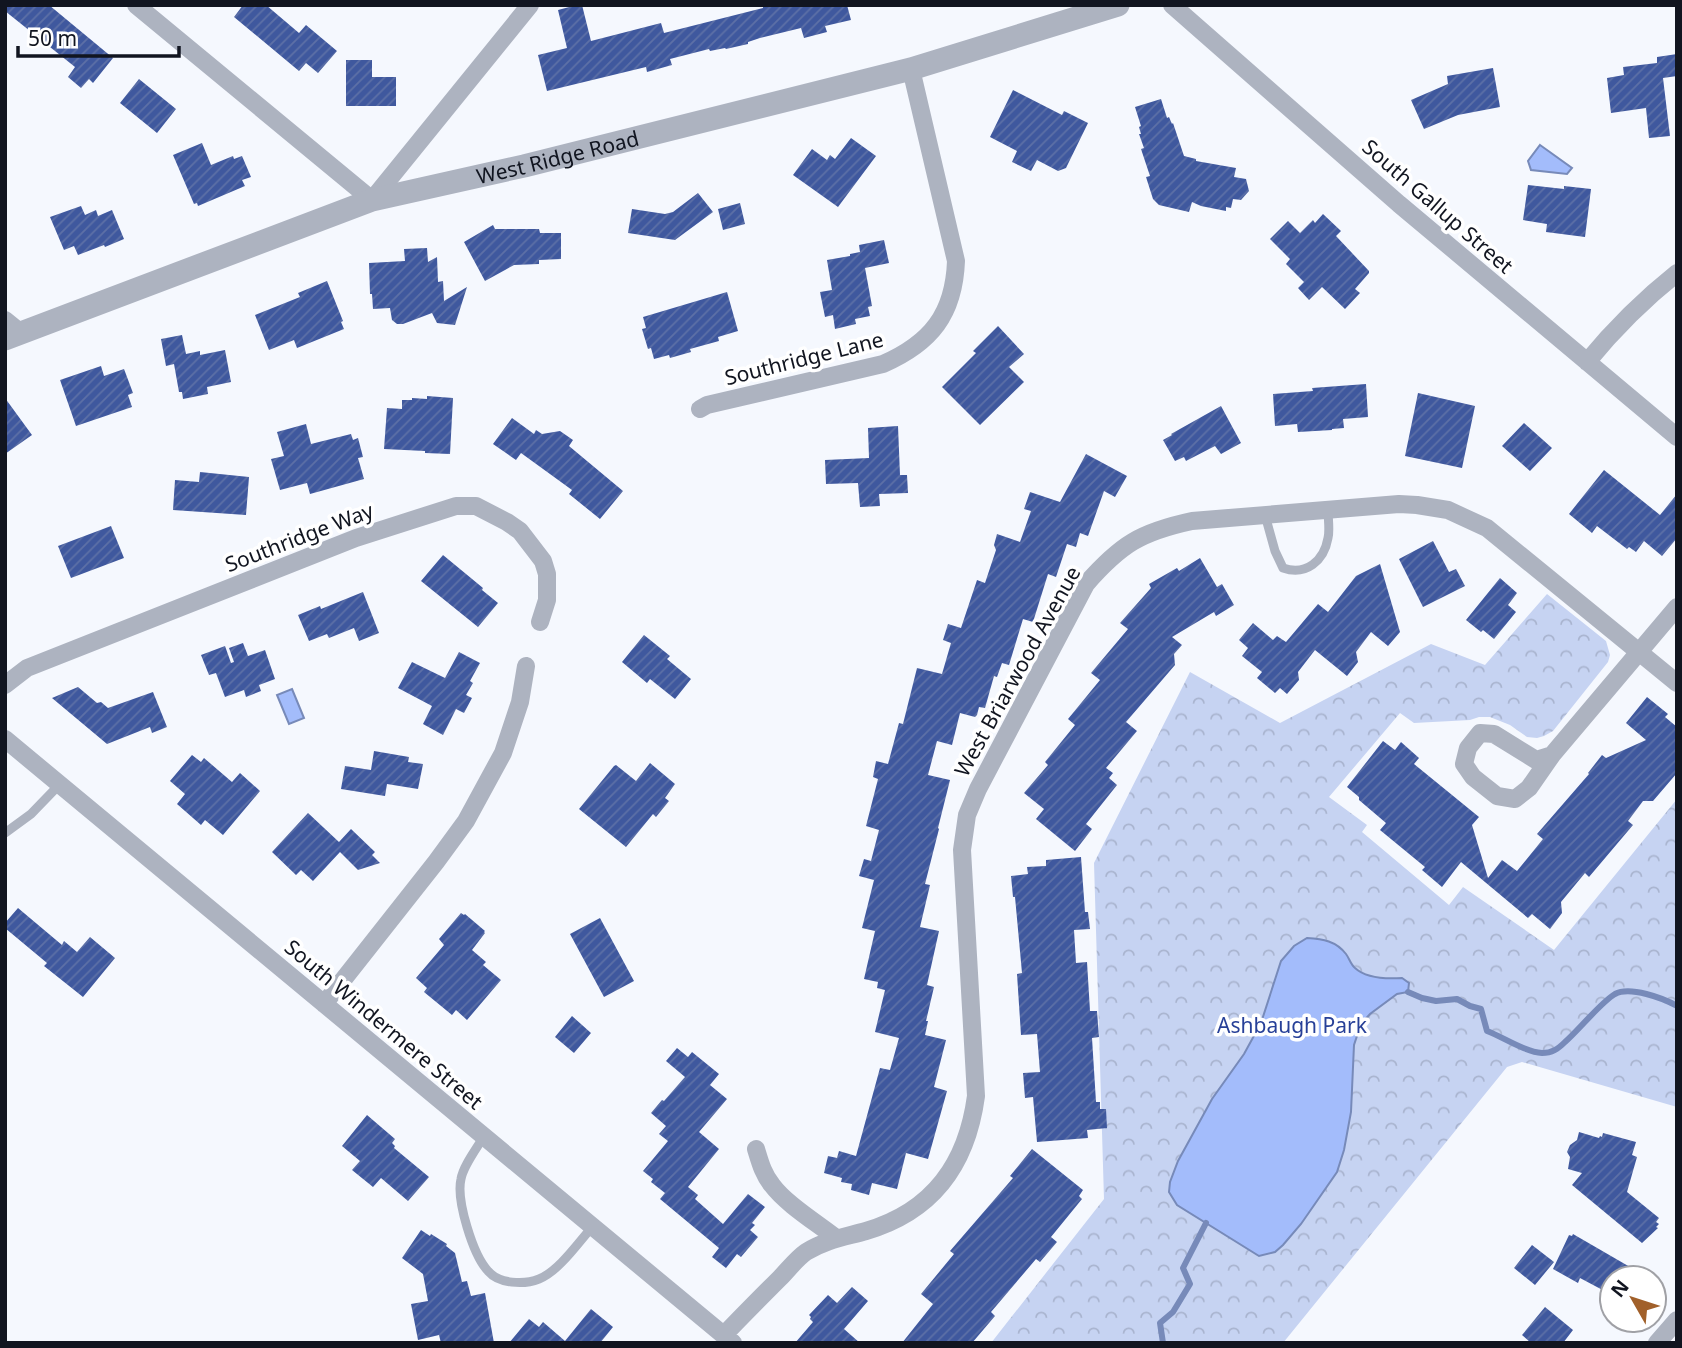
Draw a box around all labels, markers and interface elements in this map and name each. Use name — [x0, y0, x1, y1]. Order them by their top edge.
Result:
scale bar — [18, 14, 178, 58]
text: 50 m — [28, 24, 77, 52]
street label: West Ridge Road — [474, 124, 642, 190]
street label: South Gallup Street — [1357, 133, 1520, 280]
street label: Southridge Lane — [722, 325, 886, 391]
street label: Southridge Way — [221, 496, 377, 578]
street label: West Briarwood Avenue — [947, 561, 1087, 781]
street label: South Windermere Street — [279, 933, 489, 1115]
park label: Ashbaugh Park — [1217, 1011, 1368, 1039]
north arrow — [1598, 1264, 1668, 1334]
text: N — [1605, 1274, 1635, 1302]

